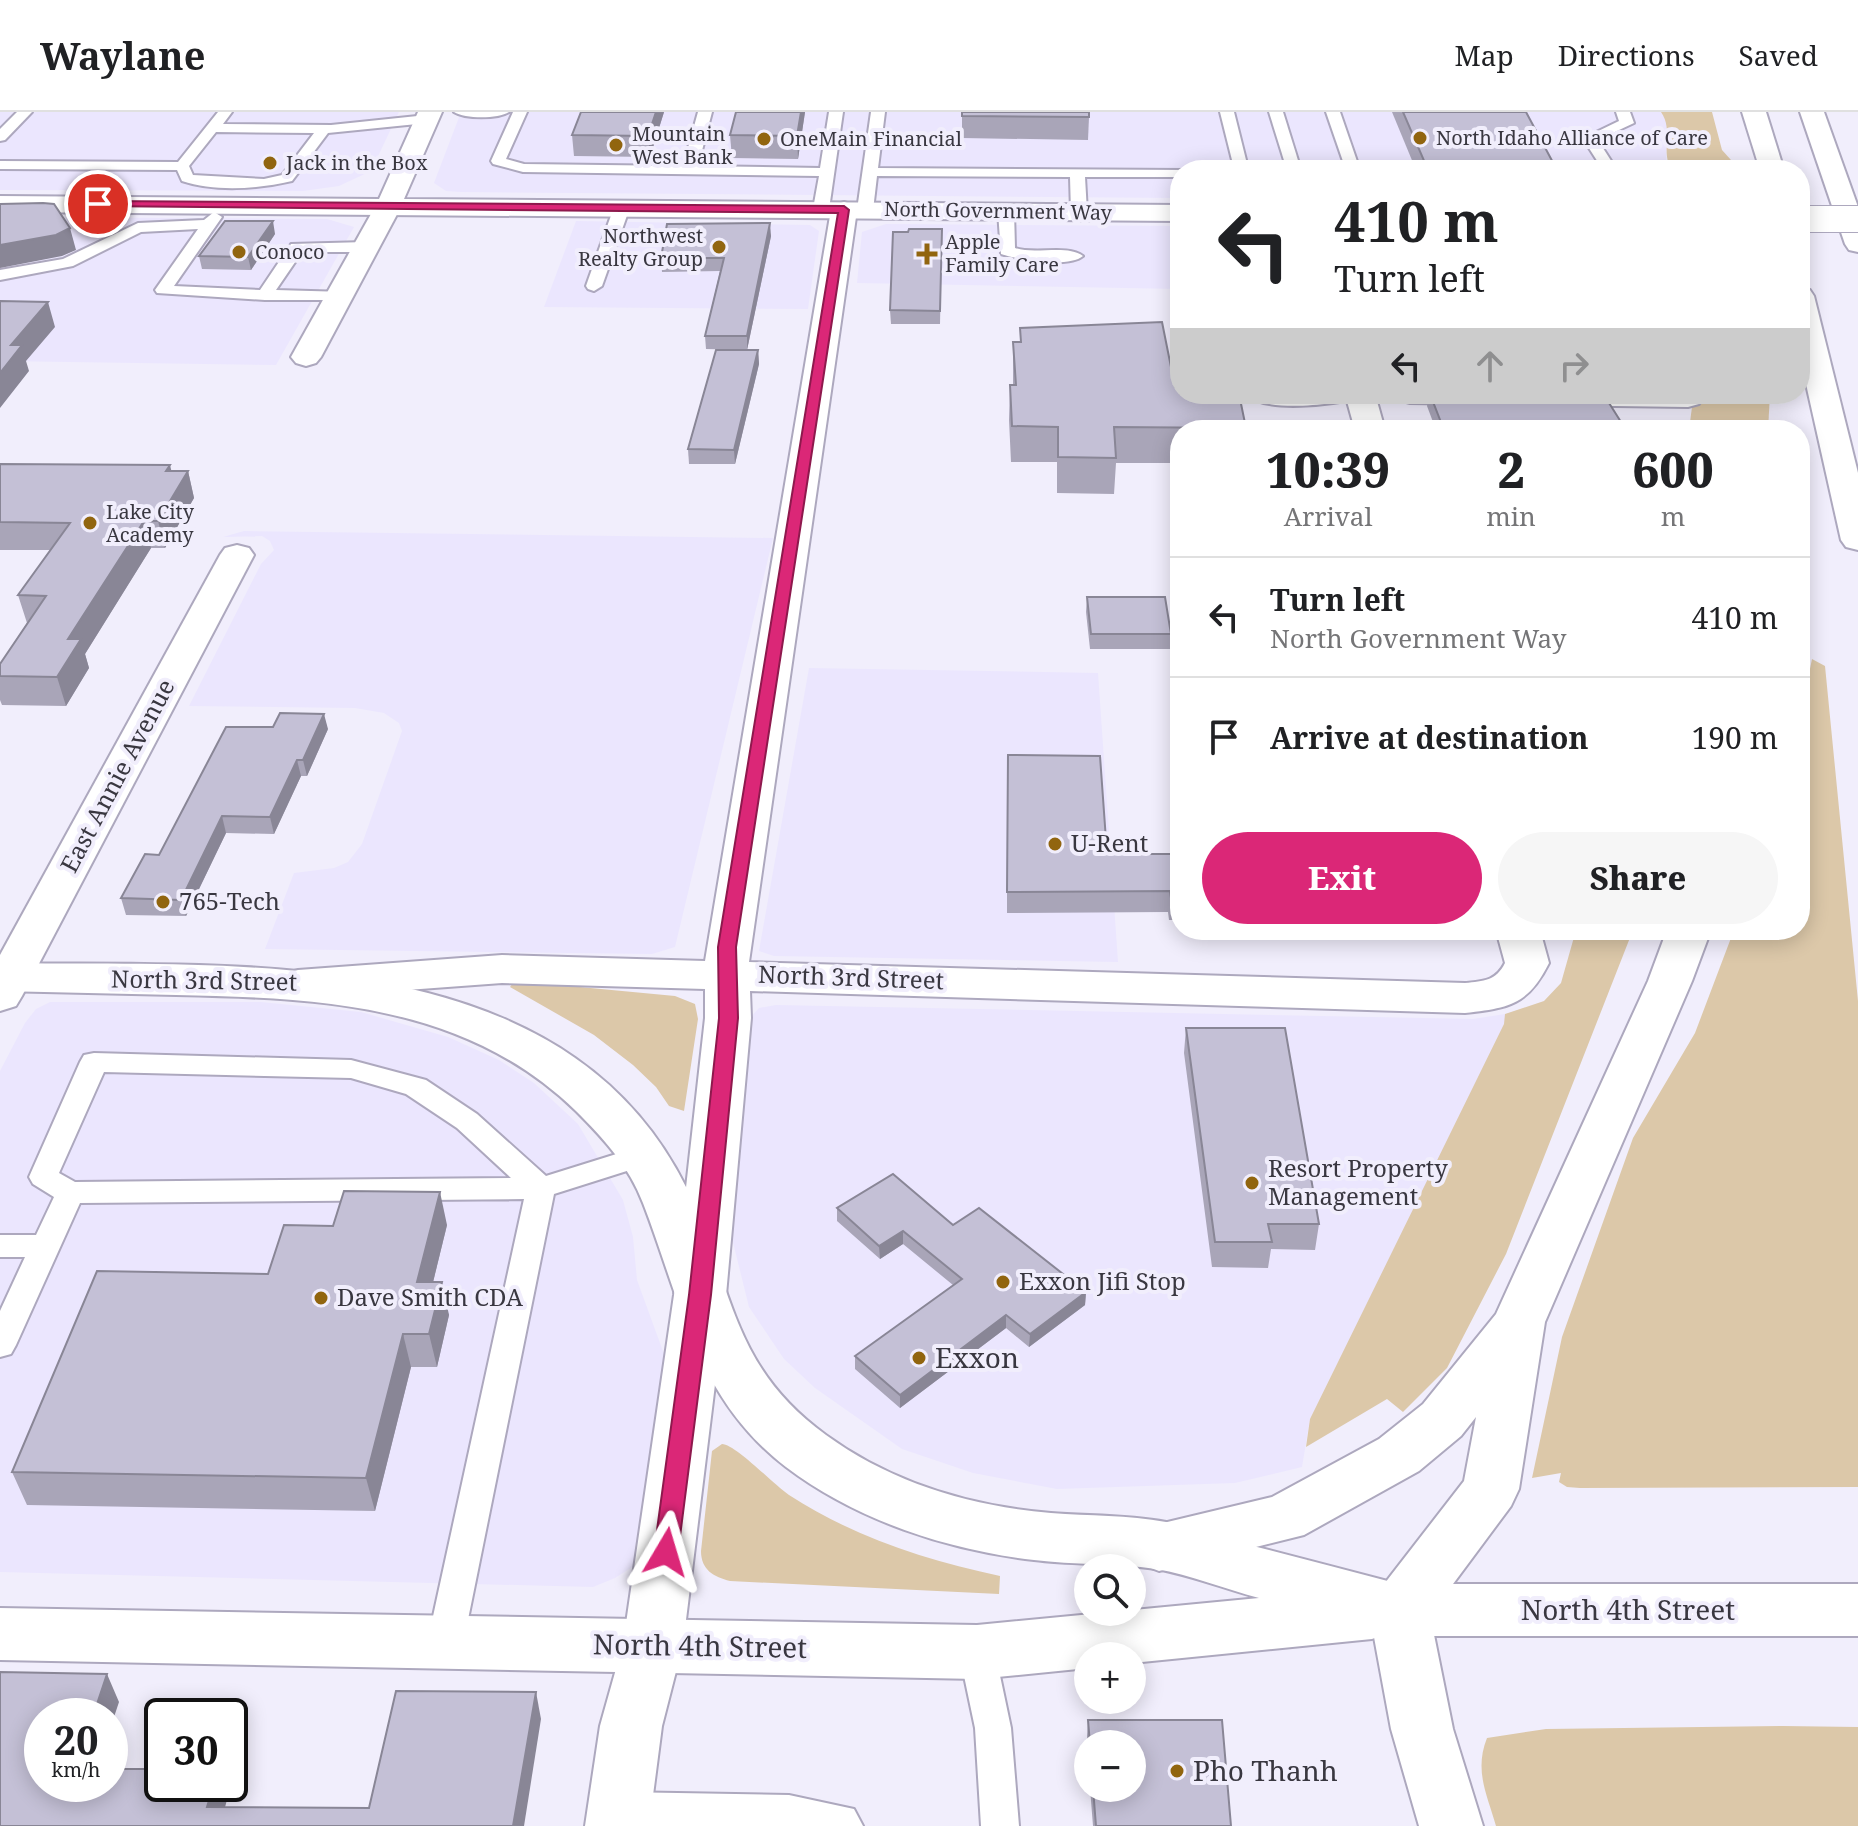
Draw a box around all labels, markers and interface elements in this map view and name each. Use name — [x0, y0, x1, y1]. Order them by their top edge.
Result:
text: Waylane — [40, 29, 205, 81]
text: Map — [1454, 36, 1514, 74]
text: Directions — [1558, 36, 1695, 74]
text: Saved — [1739, 36, 1818, 74]
place label: Mountain West Bank — [632, 120, 733, 170]
place label: North Idaho Alliance of Care — [1436, 124, 1708, 151]
place label: OneMain Financial — [780, 125, 962, 152]
marker: North Idaho Alliance of Care — [1411, 129, 1429, 147]
marker: OneMain Financial — [755, 130, 773, 148]
marker: Mountain West Bank — [607, 136, 625, 154]
place label: Jack in the Box — [285, 149, 428, 176]
marker: Jack in the Box — [261, 154, 279, 172]
pin — [64, 170, 132, 238]
icon: arrive — [76, 182, 120, 226]
text: 410 m — [1334, 182, 1499, 258]
icon: left — [1202, 192, 1306, 296]
street label: North Government Way — [884, 195, 1113, 226]
place label: Northwest Realty Group — [578, 222, 703, 272]
place label: Apple Family Care — [945, 228, 1059, 278]
place label: Conoco — [255, 238, 325, 265]
marker: Northwest Realty Group — [710, 238, 728, 256]
marker: Conoco — [230, 243, 248, 261]
marker: Apple Family Care — [916, 243, 938, 265]
text: Turn left — [1334, 254, 1485, 303]
icon: left — [1384, 344, 1428, 388]
icon: ahead — [1468, 344, 1512, 388]
icon: right — [1552, 344, 1596, 388]
text: 10:39 — [1266, 437, 1390, 502]
text: 2 — [1497, 437, 1525, 502]
text: 600 — [1632, 437, 1714, 502]
place label: Lake City Academy — [106, 498, 195, 548]
text: Arrival — [1284, 498, 1373, 534]
text: min — [1486, 498, 1536, 534]
text: m — [1661, 498, 1685, 534]
marker: Lake City Academy — [81, 514, 99, 532]
text: Turn left — [1270, 579, 1405, 620]
icon: left — [1202, 595, 1246, 639]
text: 410 m — [1692, 597, 1778, 638]
text: North Government Way — [1270, 620, 1566, 656]
street label: East Annie Avenue — [52, 673, 182, 878]
icon: arrive — [1202, 715, 1246, 759]
text: Arrive at destination — [1270, 717, 1589, 758]
text: 190 m — [1692, 717, 1778, 758]
place label: U-Rent — [1071, 826, 1148, 859]
button: Exit — [1202, 832, 1482, 924]
button: Share — [1498, 832, 1778, 924]
marker: U-Rent — [1046, 835, 1064, 853]
place label: 765-Tech — [179, 884, 280, 917]
marker: 765-Tech — [154, 893, 172, 911]
street label: North 3rd Street — [758, 957, 945, 996]
street label: North 3rd Street — [111, 961, 297, 998]
place label: Resort Property Management — [1268, 1151, 1448, 1212]
marker: Resort Property Management — [1243, 1174, 1261, 1192]
place label: Exxon Jifi Stop — [1019, 1264, 1186, 1297]
marker: Exxon Jifi Stop — [994, 1273, 1012, 1291]
place label: Dave Smith CDA — [337, 1280, 523, 1313]
marker: Dave Smith CDA — [312, 1289, 330, 1307]
place label: Exxon — [935, 1338, 1019, 1376]
marker: Exxon — [910, 1349, 928, 1367]
position arrow — [624, 1510, 708, 1594]
map controls — [1074, 1554, 1146, 1802]
button: search — [1074, 1554, 1146, 1626]
street label: North 4th Street — [1521, 1590, 1735, 1628]
street label: North 4th Street — [593, 1624, 808, 1666]
button: + — [1074, 1642, 1146, 1714]
speed limit sign: 30 — [144, 1698, 248, 1802]
text: 20 — [53, 1712, 99, 1767]
button: − — [1074, 1730, 1146, 1802]
place label: Pho Thanh — [1193, 1751, 1338, 1789]
text: km/h — [51, 1756, 101, 1783]
marker: Pho Thanh — [1168, 1762, 1186, 1780]

